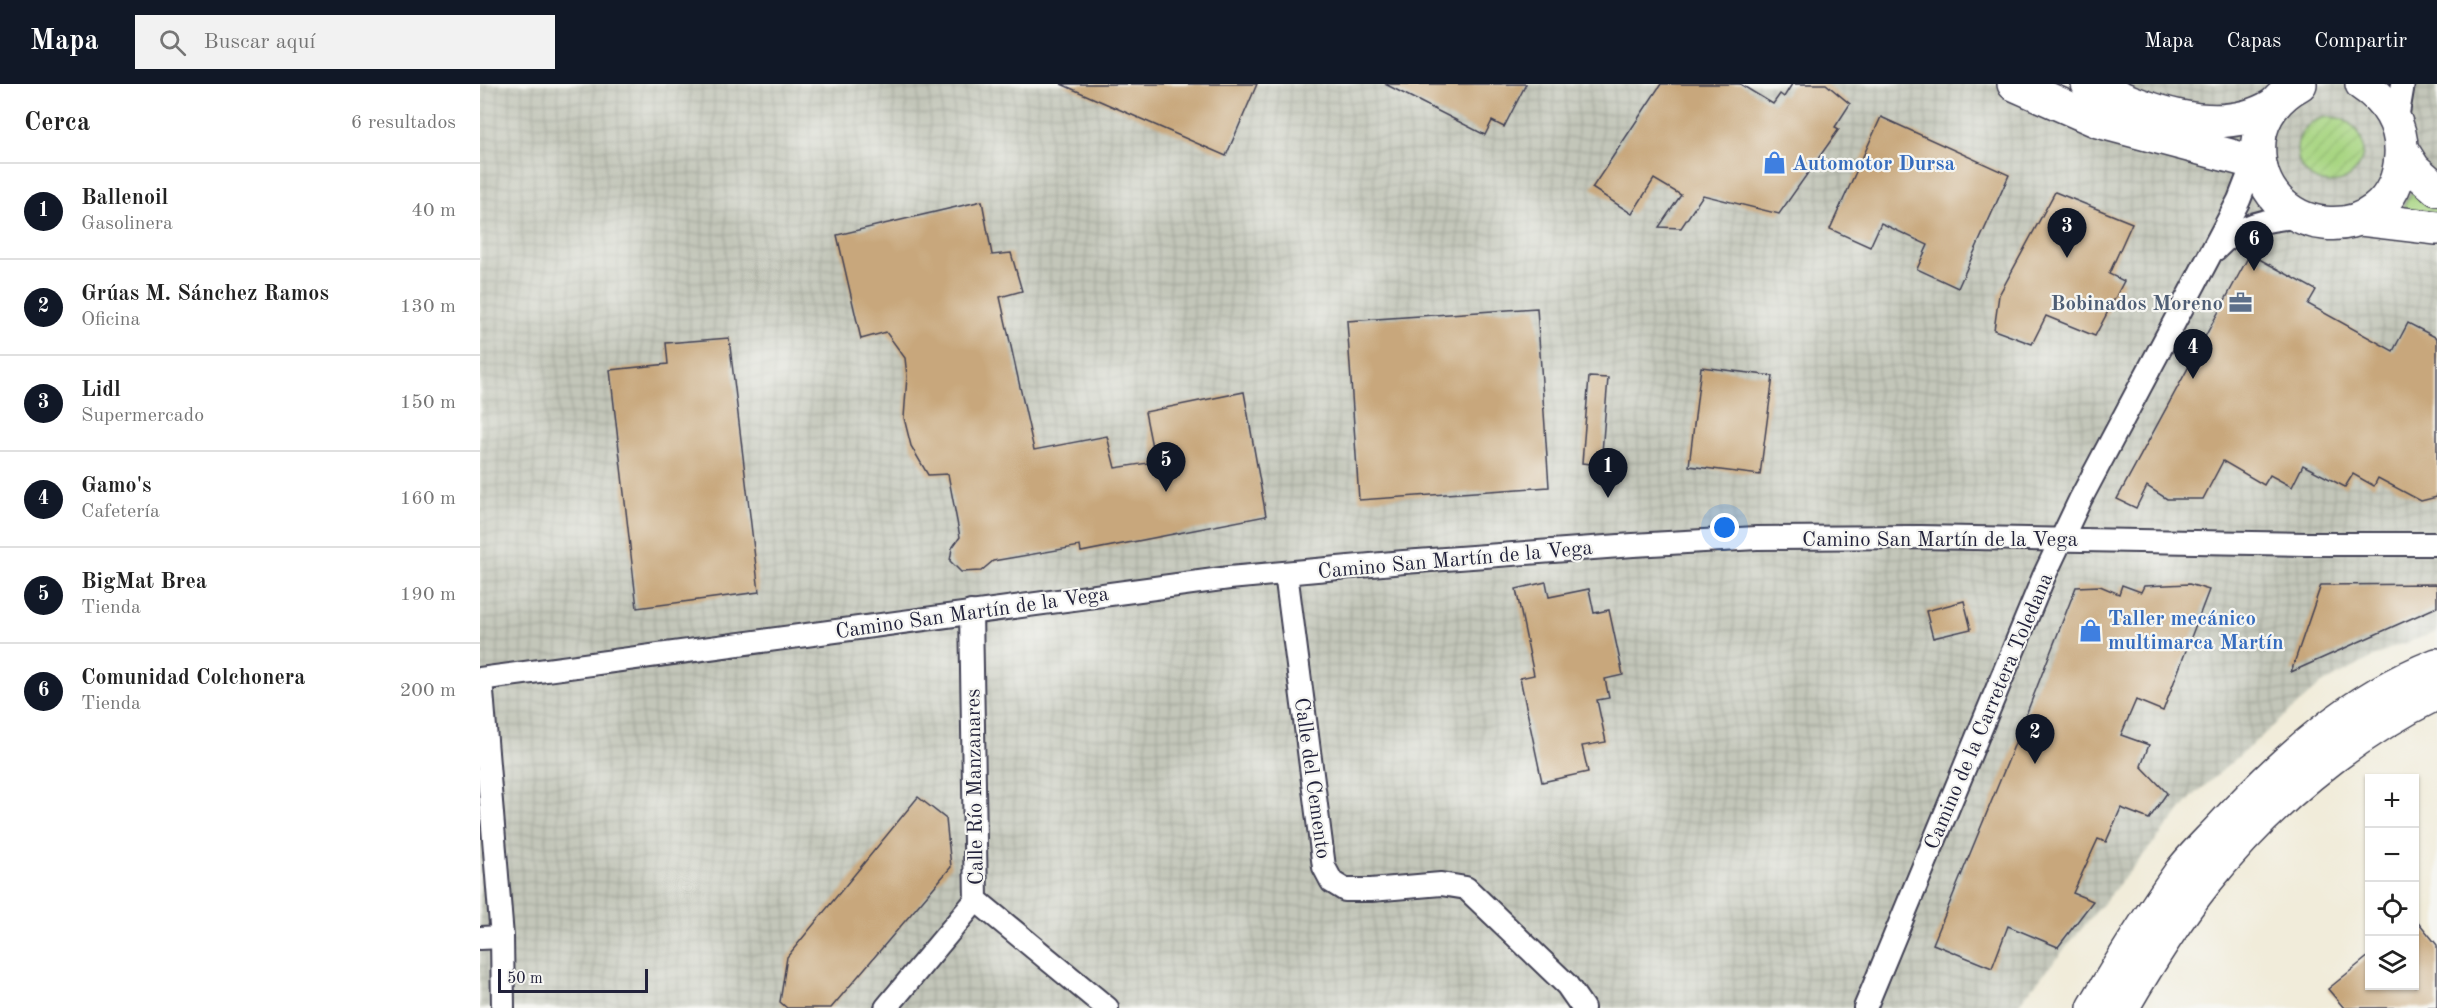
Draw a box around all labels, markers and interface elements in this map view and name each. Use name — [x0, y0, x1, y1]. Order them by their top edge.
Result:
search box — [135, 15, 555, 69]
icon: search — [156, 26, 189, 59]
text: Mapa — [30, 28, 99, 56]
text: Buscar aquí — [204, 31, 315, 53]
text: Mapa — [2144, 31, 2194, 52]
text: Capas — [2227, 31, 2281, 52]
text: Compartir — [2314, 31, 2407, 52]
text: Cerca — [24, 110, 90, 136]
text: 6 resultados — [351, 113, 456, 133]
shop icon: Automotor Dursa — [1761, 150, 1787, 176]
place label: Automotor Dursa — [1792, 154, 1955, 175]
text: Ballenoil — [81, 187, 168, 209]
text: 1 — [38, 201, 49, 221]
text: 40 m — [411, 201, 456, 221]
pin: 3 — [2048, 208, 2086, 258]
text: Gasolinera — [81, 214, 173, 234]
pin: 6 — [2234, 222, 2274, 271]
text: Grúas M. Sánchez Ramos — [81, 283, 329, 305]
office icon: Bobinados Moreno — [2228, 290, 2254, 316]
place label: Bobinados Moreno — [2051, 294, 2223, 315]
text: 2 — [38, 297, 49, 317]
text: 130 m — [400, 297, 456, 317]
text: Oficina — [81, 310, 140, 330]
pin: 4 — [2174, 330, 2212, 379]
text: Lidl — [81, 379, 121, 401]
text: 3 — [38, 393, 49, 413]
text: 150 m — [400, 393, 456, 413]
text: Supermercado — [81, 406, 204, 426]
pin: 5 — [1146, 442, 1186, 492]
pin: 1 — [1588, 448, 1628, 498]
text: Gamo's — [81, 475, 151, 497]
text: 4 — [38, 489, 49, 509]
text: 160 m — [400, 489, 456, 509]
text: Cafetería — [81, 502, 160, 522]
your location — [1710, 513, 1739, 542]
street label: Camino San Martín de la Vega — [1802, 530, 2078, 551]
street label: Camino San Martín de la Vega — [1317, 538, 1593, 583]
street label: Camino de la Carretera Toledana — [1921, 570, 2057, 853]
text: BigMat Brea — [81, 571, 207, 593]
street label: Camino San Martín de la Vega — [834, 584, 1110, 643]
text: 5 — [38, 585, 49, 605]
text: 190 m — [400, 585, 456, 605]
text: Tienda — [81, 598, 141, 618]
place label: Taller mecánico multimarca Martín — [2108, 609, 2284, 654]
shop icon: Taller mecánico multimarca Martín — [2077, 617, 2103, 643]
text: Comunidad Colchonera — [81, 667, 306, 689]
text: 6 — [38, 681, 49, 701]
text: 200 m — [400, 681, 456, 701]
street label: Calle Río Manzanares — [963, 689, 988, 885]
text: Tienda — [81, 694, 141, 714]
street label: Calle del Cemento — [1290, 696, 1333, 860]
pin: 2 — [2016, 714, 2054, 764]
map controls — [2365, 774, 2419, 990]
button: + — [2365, 774, 2419, 828]
button: − — [2365, 828, 2419, 882]
button: locate — [2365, 882, 2419, 936]
button: layers — [2365, 936, 2419, 990]
scale bar — [498, 966, 648, 994]
text: 50 m — [507, 971, 543, 987]

